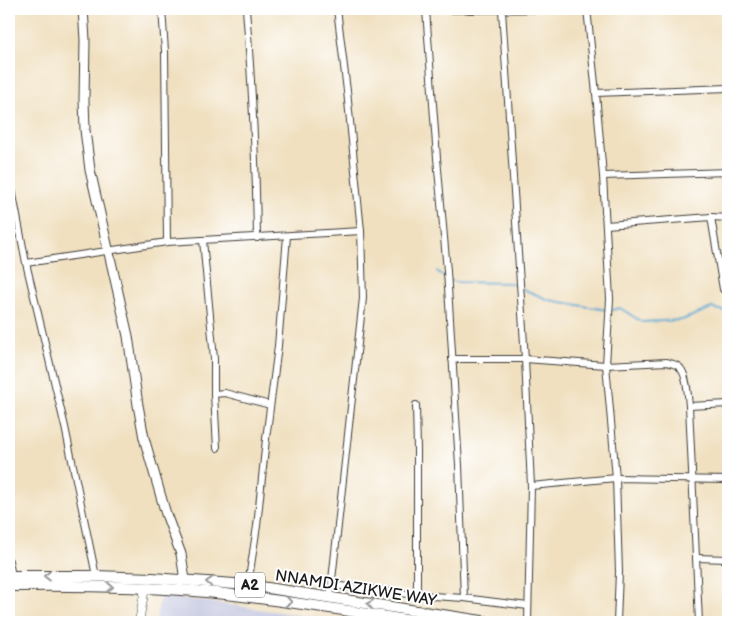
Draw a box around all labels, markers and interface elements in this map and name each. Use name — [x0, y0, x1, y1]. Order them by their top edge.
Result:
street label: NNAMDI AZIKWE WAY — [274, 566, 438, 611]
one-way arrow — [43, 571, 50, 581]
road number: A2 — [235, 572, 265, 598]
one-way arrow — [205, 577, 213, 588]
one-way arrow — [106, 582, 114, 592]
one-way arrow — [285, 596, 294, 606]
one-way arrow — [366, 599, 374, 610]

